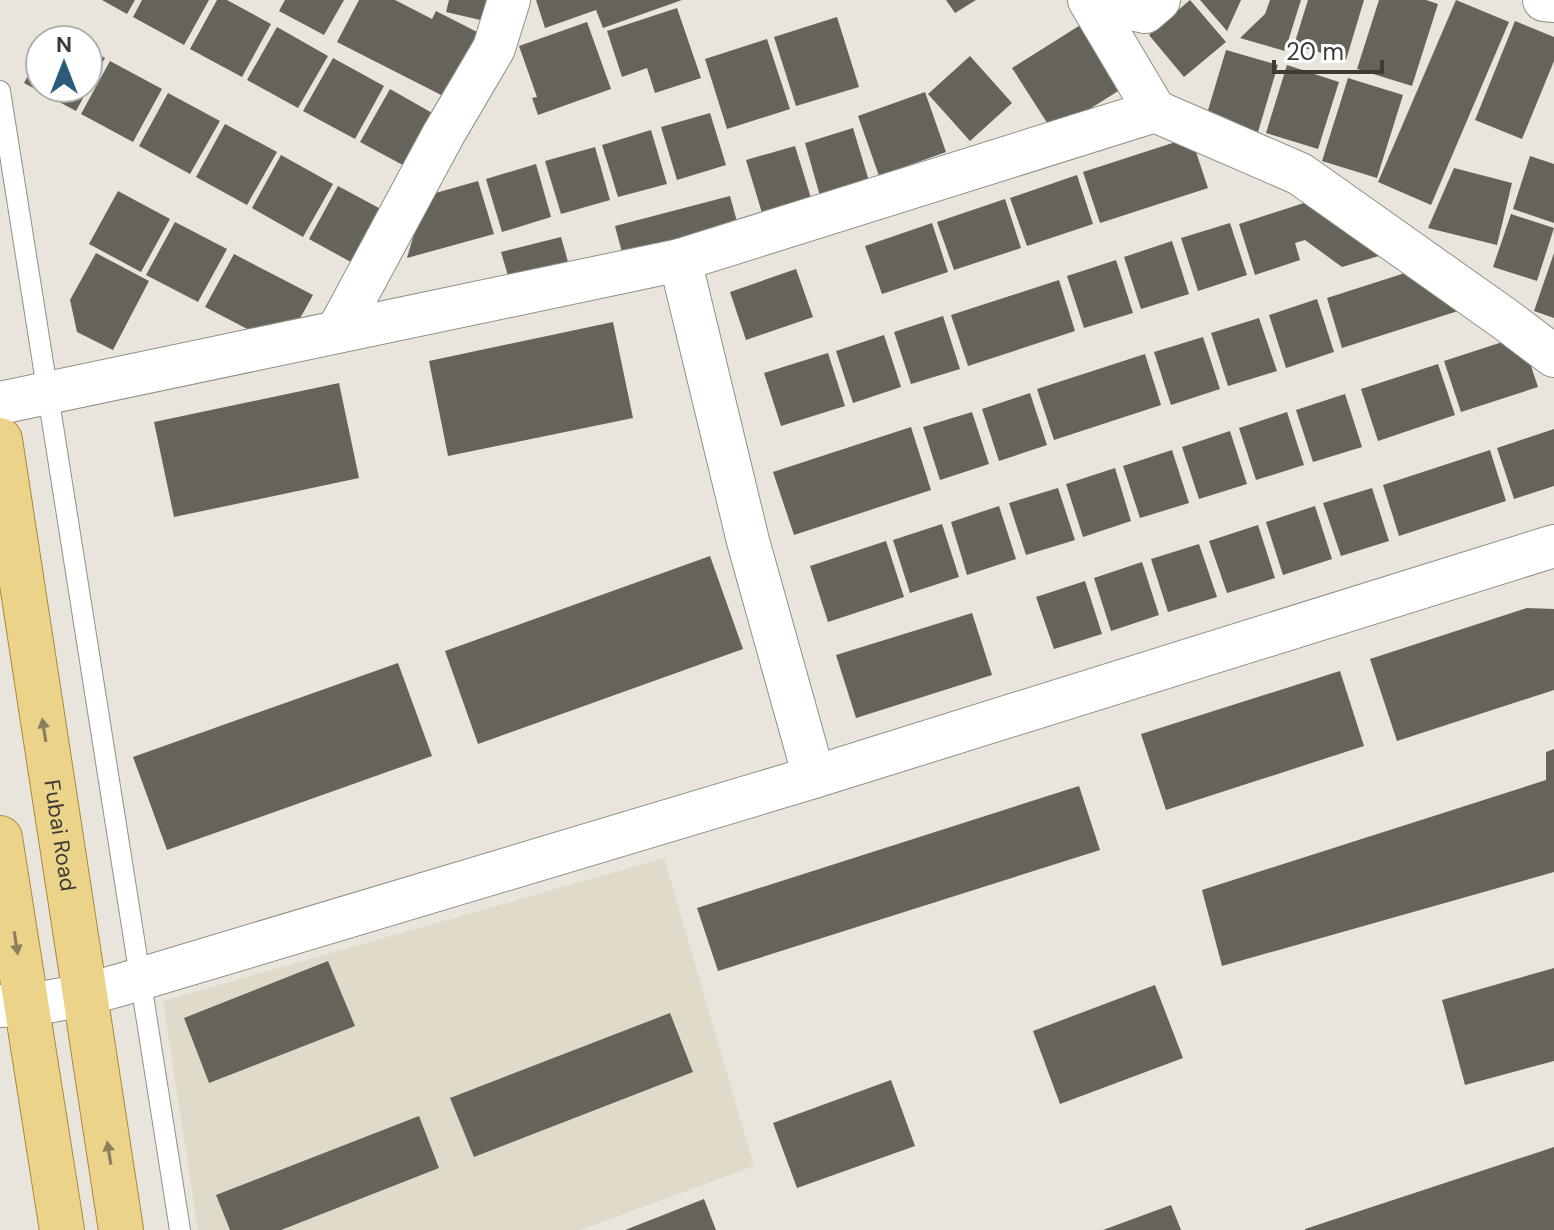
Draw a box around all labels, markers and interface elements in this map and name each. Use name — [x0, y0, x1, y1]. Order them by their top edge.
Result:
north arrow — [24, 24, 104, 104]
scale bar — [1274, 24, 1382, 74]
text: N — [56, 30, 72, 59]
text: 20 m — [1286, 36, 1344, 67]
one-way arrow — [38, 717, 50, 742]
street label: Fubai Road — [37, 778, 83, 893]
one-way arrow — [11, 931, 23, 956]
one-way arrow — [102, 1140, 115, 1165]

